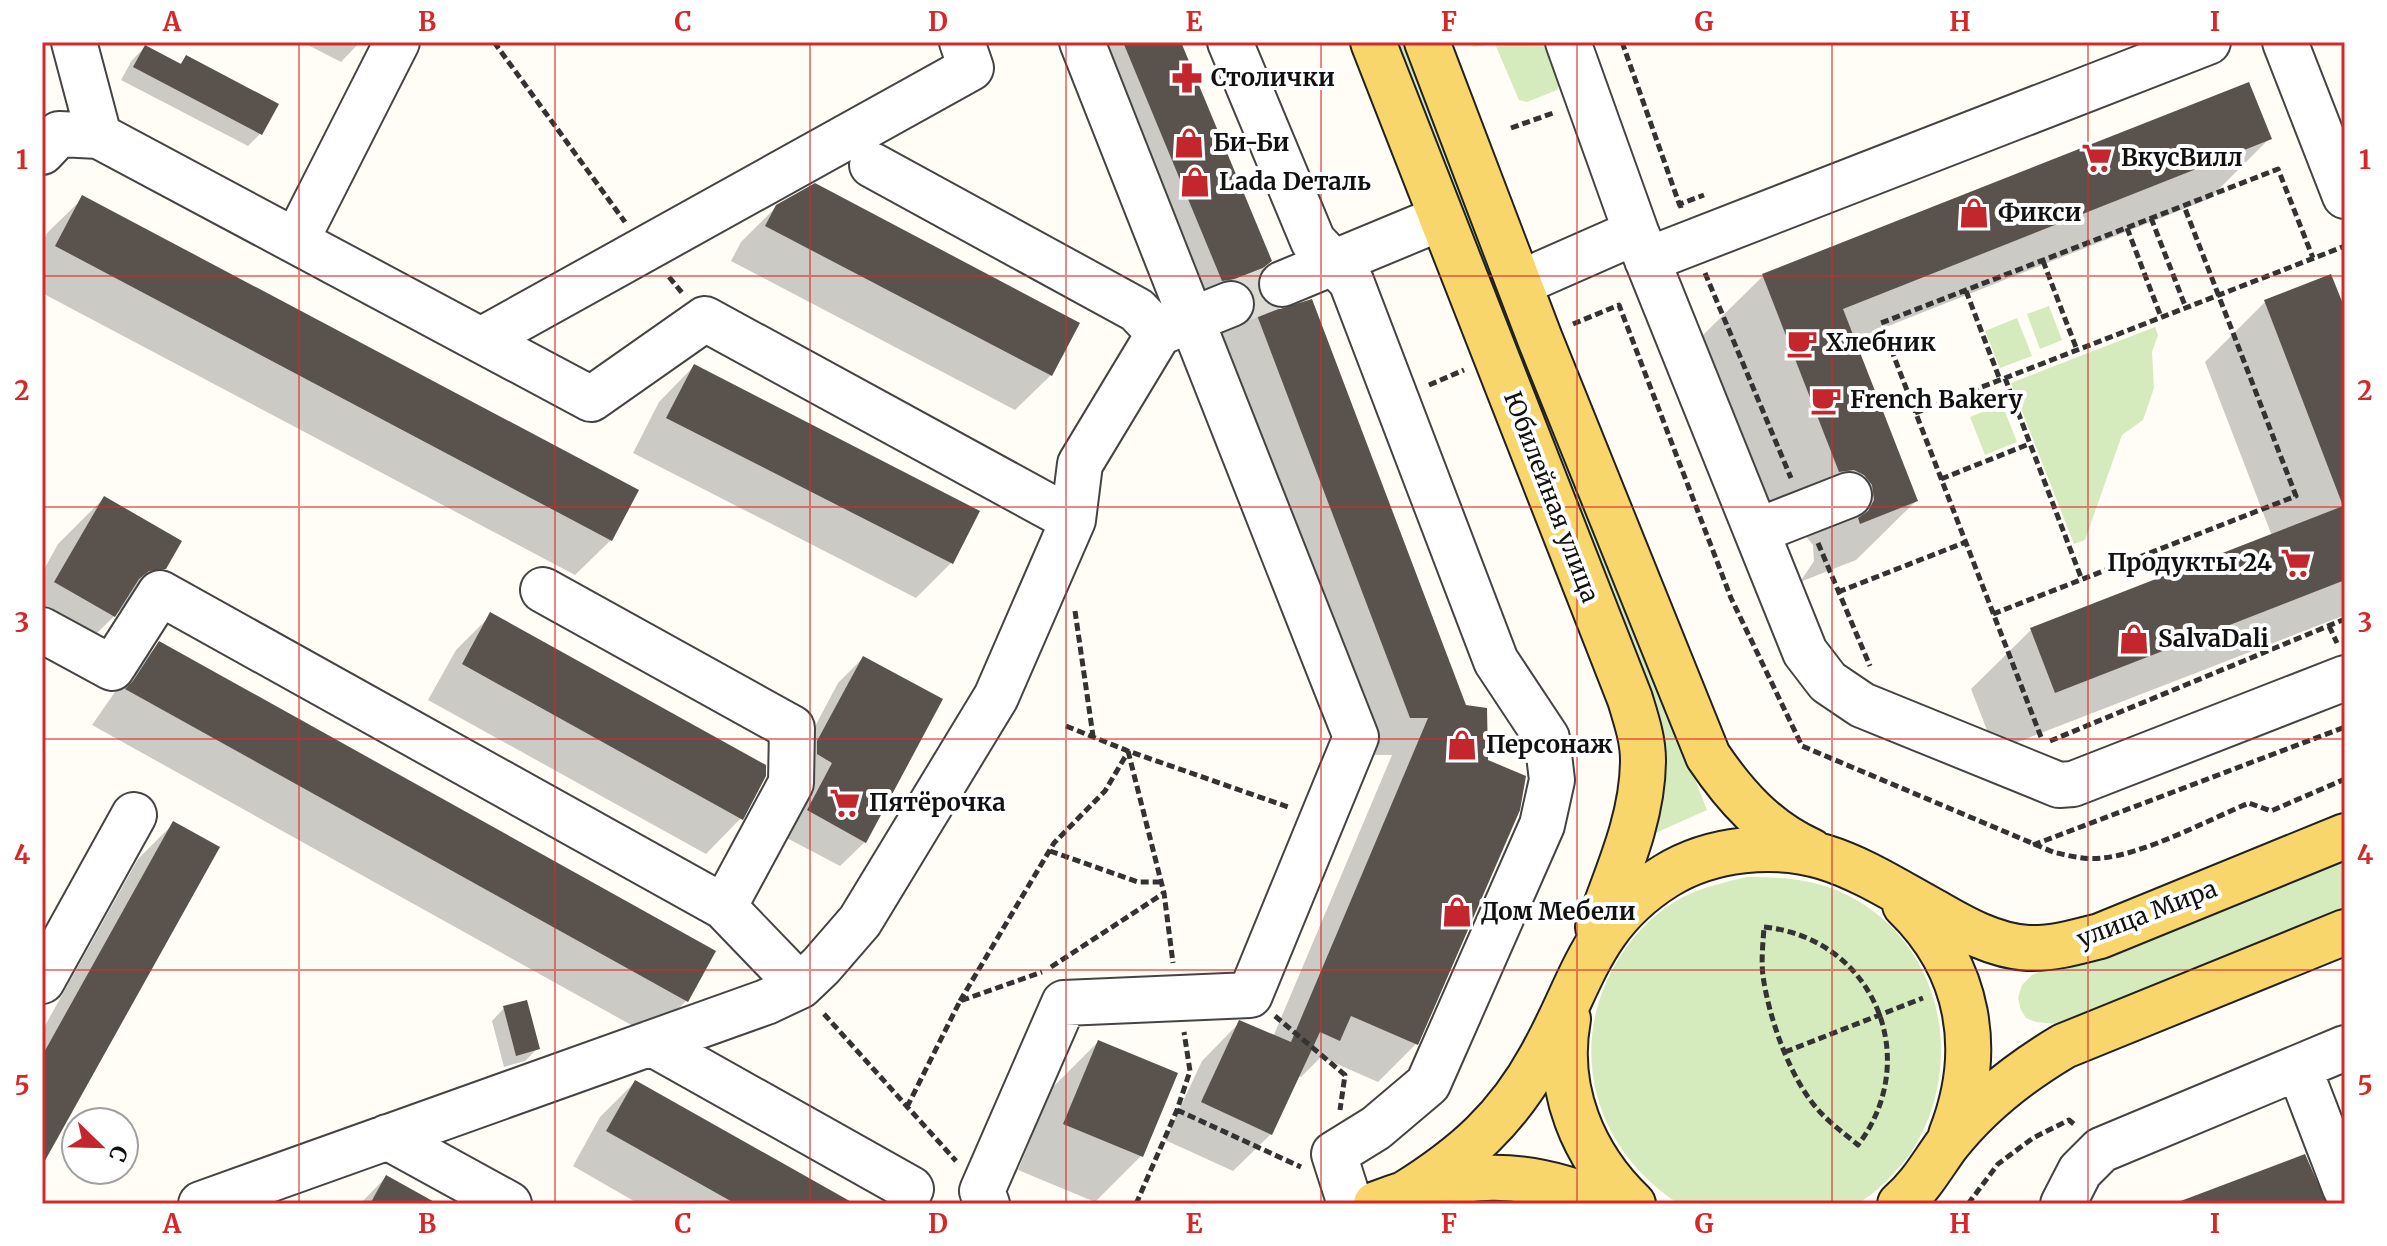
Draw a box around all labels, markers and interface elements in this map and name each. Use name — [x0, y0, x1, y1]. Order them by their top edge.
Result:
text: A — [162, 5, 182, 38]
text: B — [418, 5, 436, 38]
text: C — [674, 5, 692, 38]
text: D — [928, 5, 948, 38]
text: E — [1186, 5, 1203, 38]
text: F — [1441, 5, 1457, 38]
text: G — [1695, 5, 1714, 38]
text: H — [1949, 5, 1971, 38]
text: I — [2210, 5, 2220, 38]
pharmacy icon: Столички — [1170, 61, 1204, 95]
place label: Столички — [1211, 62, 1335, 93]
shop icon: Би-Би — [1172, 126, 1206, 160]
place label: Би-Би — [1213, 127, 1290, 158]
supermarket icon: ВкусВилл — [2080, 141, 2114, 175]
place label: ВкусВилл — [2121, 142, 2243, 173]
text: 1 — [16, 143, 28, 176]
text: 1 — [2359, 143, 2371, 176]
shop icon: Lada Dеталь — [1178, 165, 1212, 199]
place label: Lada Dеталь — [1219, 166, 1371, 197]
shop icon: Фикси — [1957, 196, 1991, 230]
place label: Фикси — [1998, 197, 2081, 228]
cafe icon: Хлебник — [1785, 326, 1819, 360]
place label: Хлебник — [1826, 327, 1936, 358]
text: 2 — [14, 374, 30, 407]
text: 2 — [2357, 374, 2373, 407]
cafe icon: French Bakery — [1809, 383, 1843, 417]
place label: French Bakery — [1850, 384, 2023, 415]
street label: Юбилейная улица — [1497, 387, 1606, 607]
supermarket icon: Продукты 24 — [2279, 546, 2313, 580]
place label: Продукты 24 — [2107, 547, 2272, 578]
text: 3 — [15, 606, 29, 639]
text: 3 — [2358, 606, 2372, 639]
shop icon: SalvaDali — [2117, 622, 2151, 656]
place label: SalvaDali — [2158, 623, 2269, 654]
shop icon: Персонаж — [1445, 728, 1479, 762]
place label: Персонаж — [1486, 729, 1613, 760]
supermarket icon: Пятёрочка — [828, 786, 862, 820]
place label: Пятёрочка — [869, 787, 1006, 818]
text: 4 — [14, 838, 31, 871]
text: 4 — [2357, 838, 2374, 871]
street label: улица Мира — [2072, 873, 2221, 954]
shop icon: Дом Мебели — [1440, 895, 1474, 929]
place label: Дом Мебели — [1481, 896, 1636, 927]
text: 5 — [14, 1069, 30, 1102]
text: 5 — [2357, 1069, 2373, 1102]
north arrow — [60, 1106, 140, 1186]
text: С — [103, 1142, 134, 1166]
text: A — [162, 1207, 182, 1240]
text: B — [418, 1207, 436, 1240]
text: C — [674, 1207, 692, 1240]
text: D — [928, 1207, 948, 1240]
text: E — [1186, 1207, 1203, 1240]
text: F — [1441, 1207, 1457, 1240]
text: G — [1695, 1207, 1714, 1240]
text: H — [1949, 1207, 1971, 1240]
text: I — [2210, 1207, 2220, 1240]

